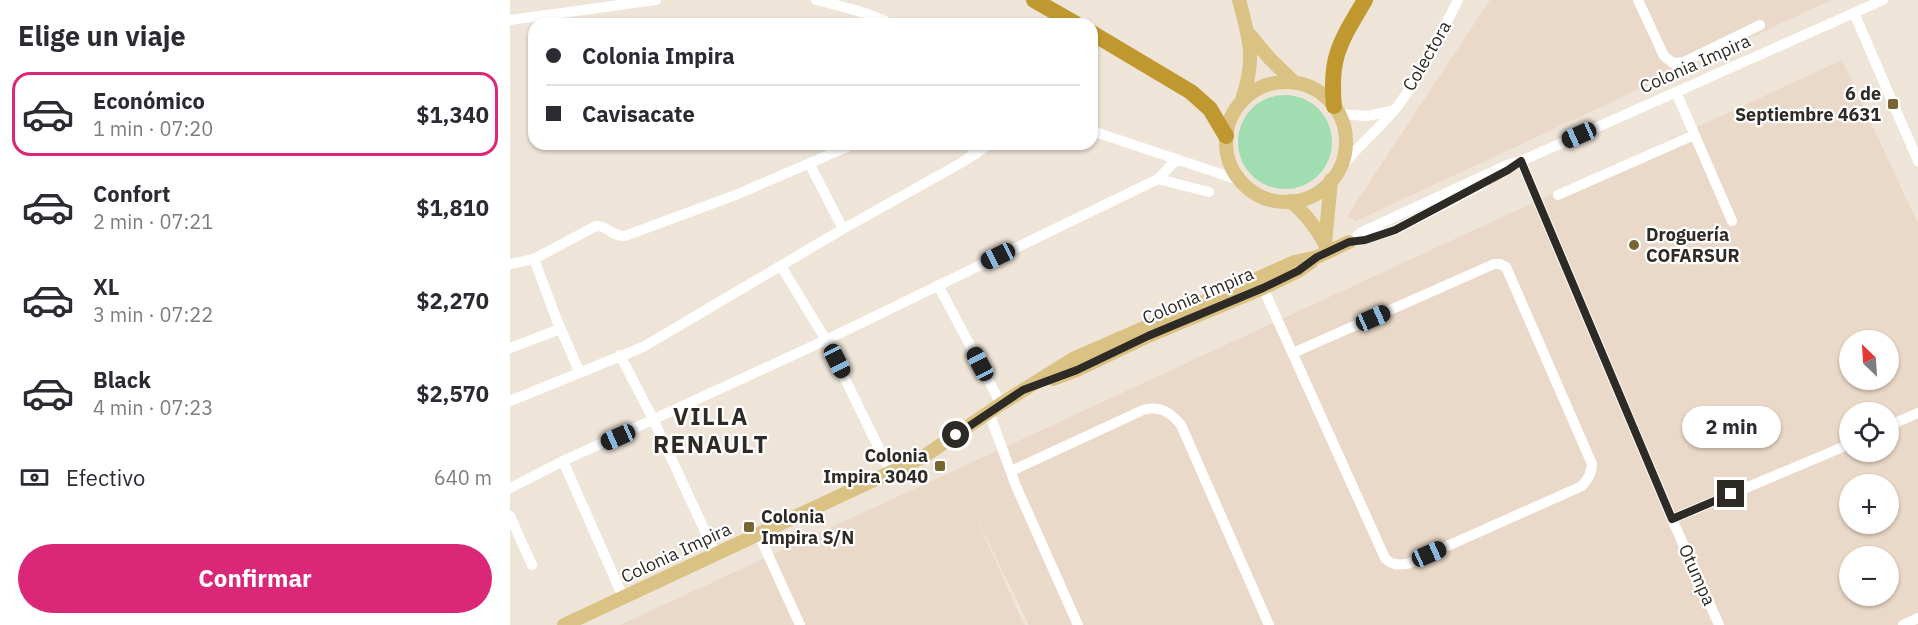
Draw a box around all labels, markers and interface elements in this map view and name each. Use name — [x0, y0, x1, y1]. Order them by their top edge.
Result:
street label: Colectora — [1397, 16, 1456, 95]
text: Elige un viaje — [18, 18, 186, 53]
street label: Colonia Impira — [1636, 29, 1754, 98]
text: Colonia Impira — [582, 41, 735, 70]
place label: 6 de Septiembre 4631 — [1735, 82, 1881, 126]
text: Económico — [93, 86, 205, 115]
icon: car — [21, 87, 75, 141]
marker: 6 de Septiembre 4631 — [1886, 97, 1900, 111]
text: Cavisacate — [582, 99, 695, 128]
text: $1,340 — [416, 100, 489, 129]
text: 1 min · 07:20 — [93, 115, 213, 142]
car — [1559, 119, 1599, 151]
text: Confort — [93, 179, 171, 208]
icon: car — [21, 180, 75, 234]
text: $1,810 — [416, 193, 489, 222]
text: 2 min · 07:21 — [93, 208, 213, 235]
place label: Droguería COFARSUR — [1646, 223, 1740, 267]
marker: Droguería COFARSUR — [1627, 238, 1641, 252]
car — [978, 240, 1018, 272]
street label: Colonia Impira — [1139, 262, 1257, 329]
text: XL — [93, 272, 119, 301]
icon: car — [21, 273, 75, 327]
text: $2,270 — [416, 286, 489, 315]
text: 3 min · 07:22 — [93, 301, 213, 328]
car — [1353, 302, 1393, 334]
north arrow — [1839, 330, 1899, 390]
map controls — [1839, 330, 1899, 606]
car — [821, 341, 853, 381]
car — [964, 344, 996, 384]
text: Black — [93, 365, 151, 394]
icon: car — [21, 366, 75, 420]
text: $2,570 — [416, 379, 489, 408]
text: 4 min · 07:23 — [93, 394, 213, 421]
district label: VILLA RENAULT — [653, 400, 769, 460]
button: locate — [1839, 402, 1899, 462]
callout: 2 min — [1682, 407, 1780, 449]
text: 2 min — [1705, 413, 1758, 440]
car — [598, 421, 638, 453]
route start — [942, 421, 969, 448]
place label: Colonia Impira 3040 — [823, 444, 928, 488]
marker: Colonia Impira 3040 — [933, 459, 947, 473]
icon: cash — [18, 461, 51, 494]
text: Efectivo — [66, 463, 145, 492]
text: 640 m — [434, 464, 492, 491]
button: + — [1839, 474, 1899, 534]
route end — [1717, 480, 1744, 507]
place label: Colonia Impira S/N — [761, 505, 854, 549]
street label: Colonia Impira — [617, 517, 735, 588]
marker: Colonia Impira S/N — [742, 520, 756, 534]
car — [1409, 538, 1449, 570]
street label: Otumpa — [1674, 540, 1721, 610]
button: Confirmar — [18, 544, 492, 613]
button: − — [1839, 546, 1899, 606]

